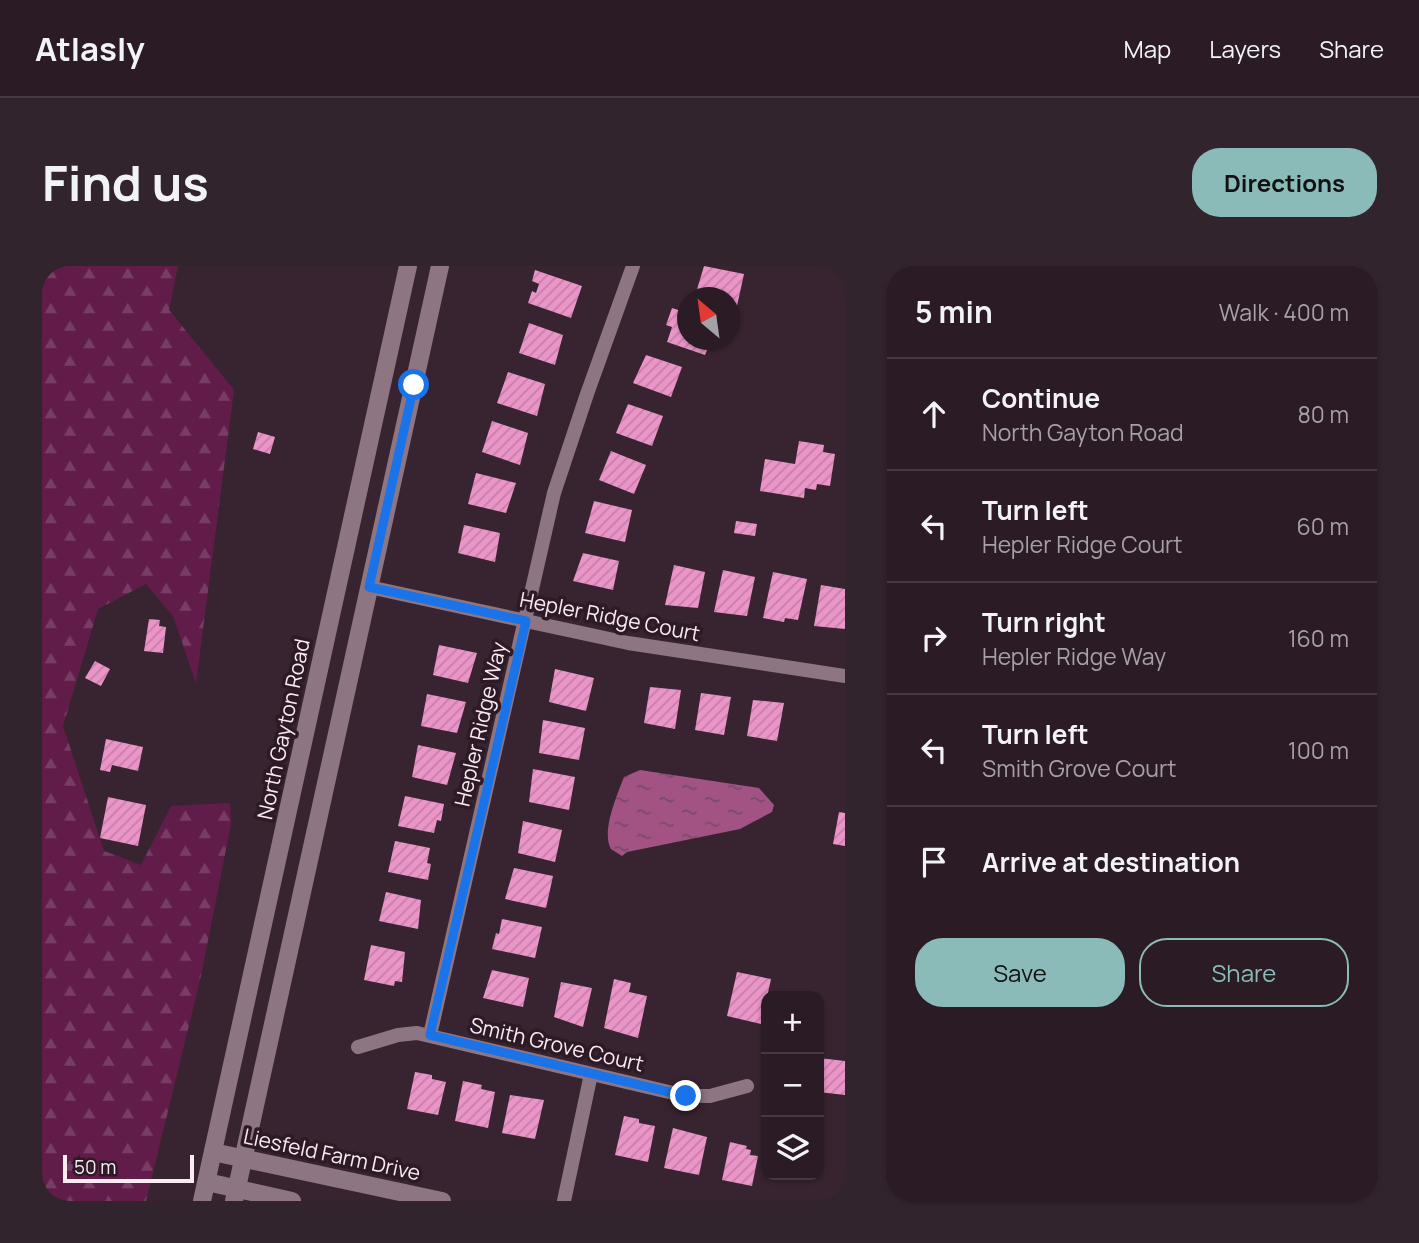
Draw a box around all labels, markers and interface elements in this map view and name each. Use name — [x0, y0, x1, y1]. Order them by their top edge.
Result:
text: Atlasly — [35, 26, 145, 71]
text: Map — [1124, 32, 1171, 65]
text: Layers — [1209, 32, 1281, 65]
text: Share — [1319, 32, 1384, 65]
button: Directions — [1192, 148, 1377, 217]
text: Find us — [42, 149, 209, 216]
north arrow — [677, 287, 740, 350]
text: 5 min — [915, 291, 993, 332]
text: Walk · 400 m — [1219, 296, 1349, 328]
route start — [398, 369, 429, 400]
text: Continue — [982, 380, 1100, 416]
icon: ahead — [915, 395, 953, 433]
text: 80 m — [1298, 398, 1349, 430]
text: North Gayton Road — [982, 416, 1184, 448]
text: Turn left — [982, 492, 1089, 528]
icon: left — [915, 507, 953, 545]
text: 60 m — [1297, 510, 1349, 542]
text: Hepler Ridge Court — [982, 528, 1183, 560]
street label: Hepler Ridge Court — [517, 585, 703, 647]
text: Turn right — [982, 604, 1106, 640]
icon: right — [915, 619, 953, 657]
text: 160 m — [1288, 622, 1349, 654]
street label: North Gayton Road — [250, 636, 316, 822]
street label: Hepler Ridge Way — [447, 639, 513, 809]
text: Hepler Ridge Way — [982, 640, 1166, 672]
text: Turn left — [982, 716, 1089, 752]
icon: left — [915, 731, 953, 769]
text: 100 m — [1288, 734, 1349, 766]
text: Smith Grove Court — [982, 752, 1176, 784]
icon: arrive — [915, 843, 953, 881]
text: Arrive at destination — [982, 844, 1240, 880]
button: Save — [915, 938, 1125, 1007]
button: Share — [1139, 938, 1349, 1007]
map controls — [761, 991, 824, 1180]
button: + — [761, 991, 824, 1054]
street label: Smith Grove Court — [467, 1010, 647, 1078]
button: − — [761, 1054, 824, 1117]
route end — [670, 1080, 701, 1111]
button: layers — [761, 1117, 824, 1180]
street label: Liesfeld Farm Drive — [241, 1122, 423, 1186]
scale bar — [63, 1152, 194, 1184]
text: 50 m — [74, 1154, 116, 1180]

